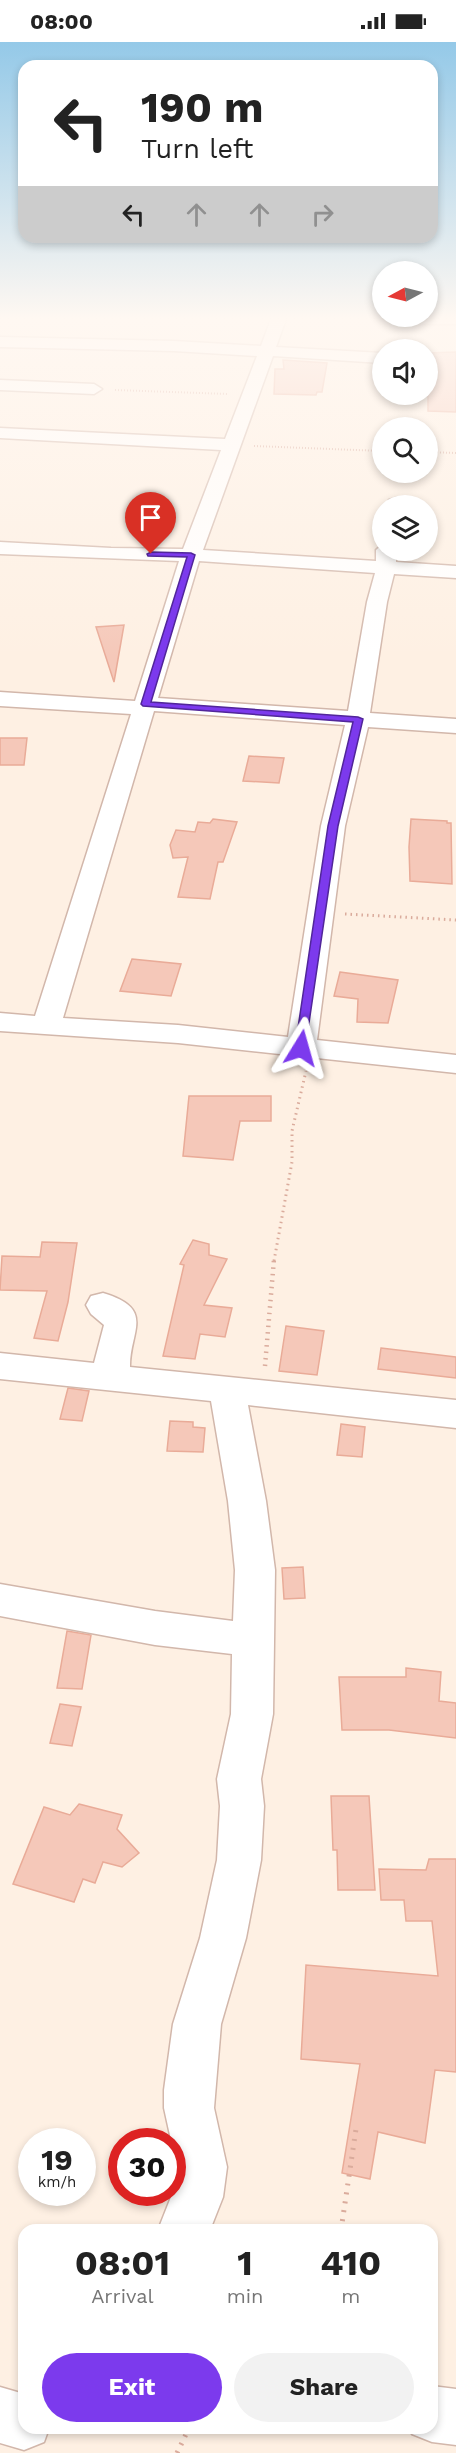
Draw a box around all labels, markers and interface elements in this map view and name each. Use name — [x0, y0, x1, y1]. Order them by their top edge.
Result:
text: 08:00 — [30, 9, 93, 34]
text: 190 m — [141, 83, 264, 132]
icon: left — [42, 84, 120, 162]
text: Turn left — [141, 133, 253, 165]
icon: left — [117, 198, 150, 231]
icon: ahead — [180, 198, 213, 231]
icon: ahead — [243, 198, 276, 231]
icon: right — [306, 198, 339, 231]
north arrow — [372, 261, 438, 327]
map controls — [372, 261, 438, 561]
button: sound — [372, 339, 438, 405]
button: search — [372, 417, 438, 483]
pin — [125, 492, 176, 554]
button: layers — [372, 495, 438, 561]
icon: arrive — [134, 501, 167, 534]
position arrow — [269, 1016, 333, 1080]
speed limit sign: 30 — [108, 2128, 186, 2206]
text: 19 — [41, 2142, 73, 2177]
text: km/h — [38, 2173, 76, 2191]
text: 08:01 — [75, 2242, 170, 2284]
text: 1 — [237, 2242, 253, 2284]
text: 410 — [320, 2242, 381, 2284]
text: Arrival — [91, 2284, 154, 2308]
text: min — [227, 2284, 264, 2308]
text: m — [341, 2284, 360, 2308]
button: Exit — [42, 2353, 222, 2422]
button: Share — [234, 2353, 414, 2422]

